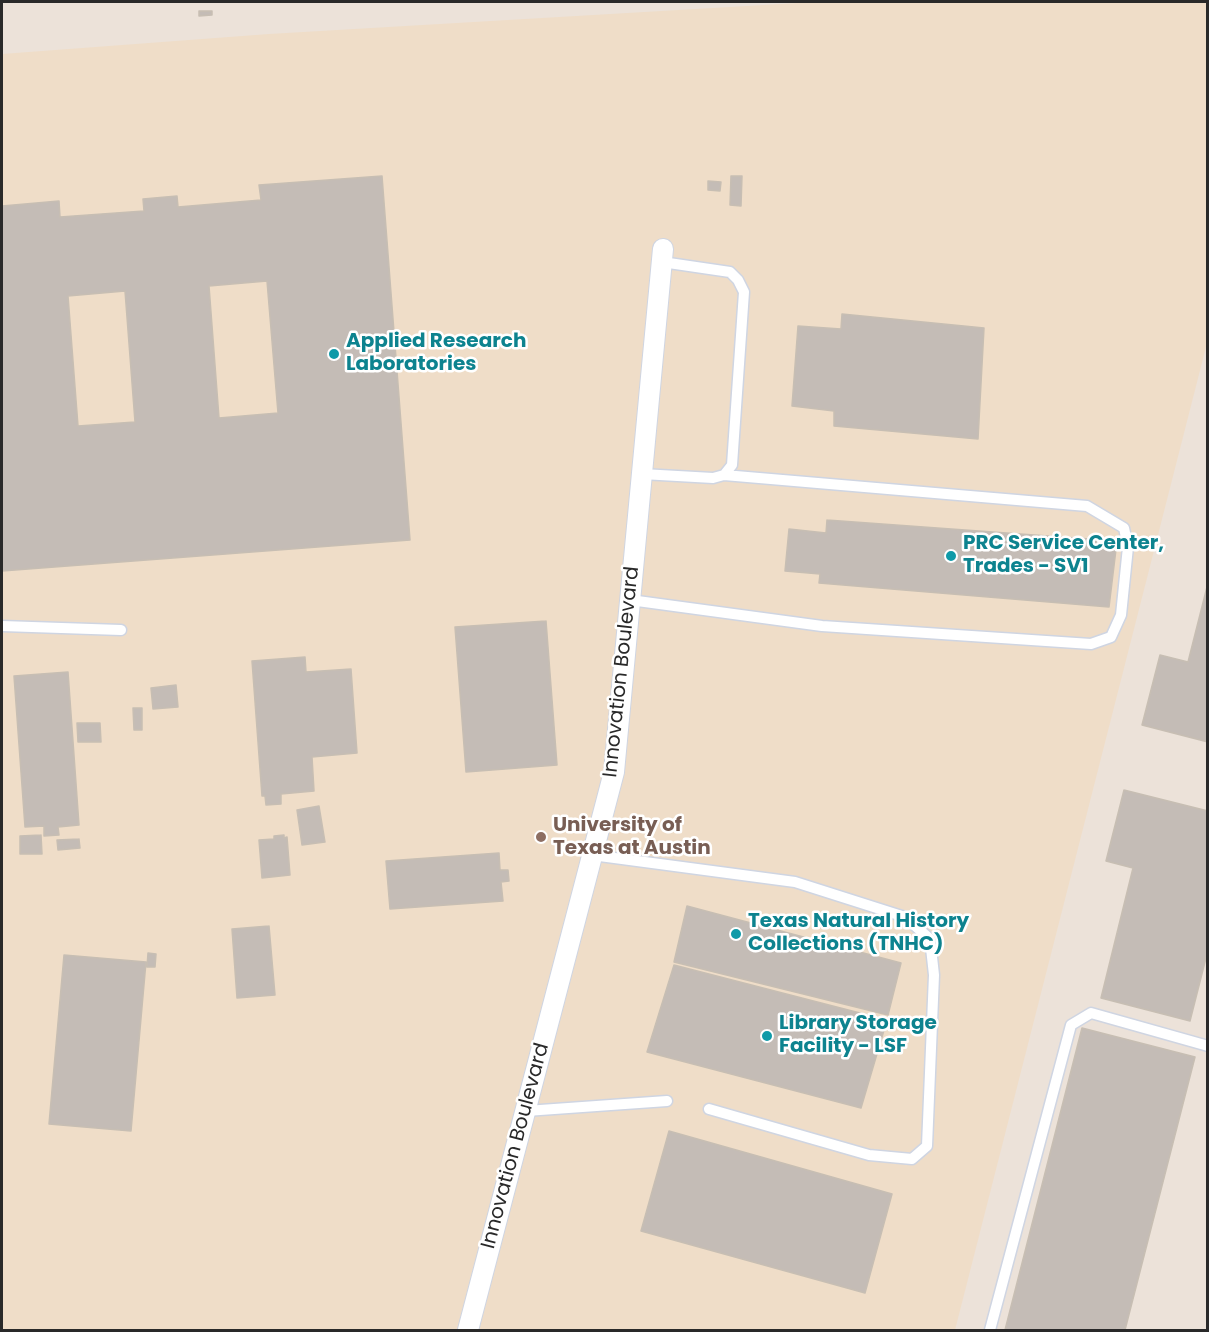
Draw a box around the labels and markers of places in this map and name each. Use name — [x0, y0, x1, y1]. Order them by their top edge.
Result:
place label: Applied Research Laboratories — [346, 330, 526, 377]
marker: Applied Research Laboratories — [327, 347, 341, 361]
place label: PRC Service Center, Trades - SV1 — [963, 532, 1164, 579]
marker: PRC Service Center, Trades - SV1 — [944, 549, 958, 563]
place label: University of Texas at Austin — [553, 814, 711, 861]
marker: University of Texas at Austin — [534, 830, 548, 844]
place label: Texas Natural History Collections (TNHC) — [748, 910, 969, 957]
marker: Texas Natural History Collections (TNHC) — [729, 927, 743, 941]
place label: Library Storage Facility - LSF — [779, 1012, 937, 1059]
marker: Library Storage Facility - LSF — [760, 1029, 774, 1043]

